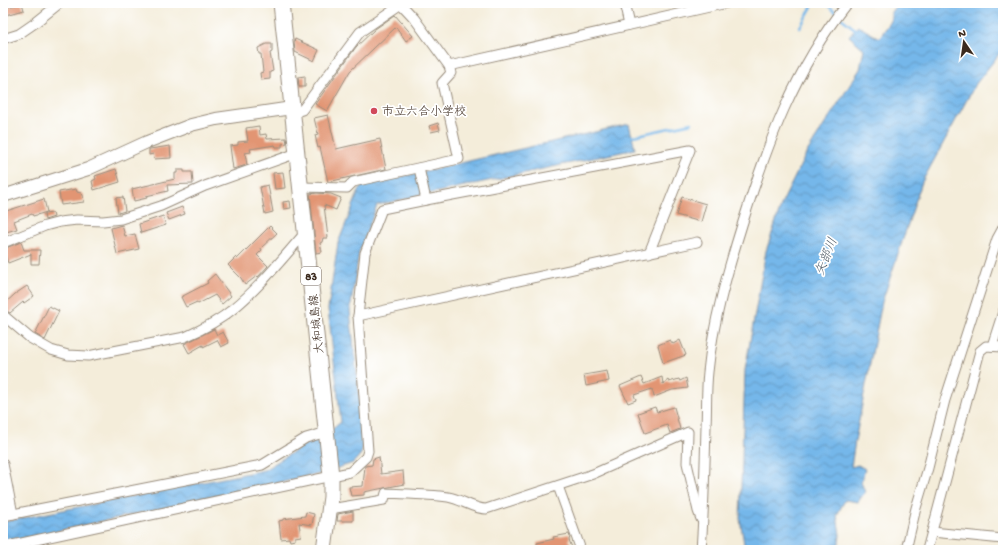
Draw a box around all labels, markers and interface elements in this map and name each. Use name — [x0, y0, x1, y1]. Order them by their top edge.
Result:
north arrow — [944, 22, 984, 62]
text: N — [957, 28, 967, 41]
place label: 市立六合小学校 — [382, 105, 466, 120]
marker: 市立六合小学校 — [369, 106, 379, 116]
water label: 矢部川 — [812, 236, 842, 278]
road number: 83 — [301, 267, 321, 285]
street label: 大和城島線 — [307, 293, 328, 354]

